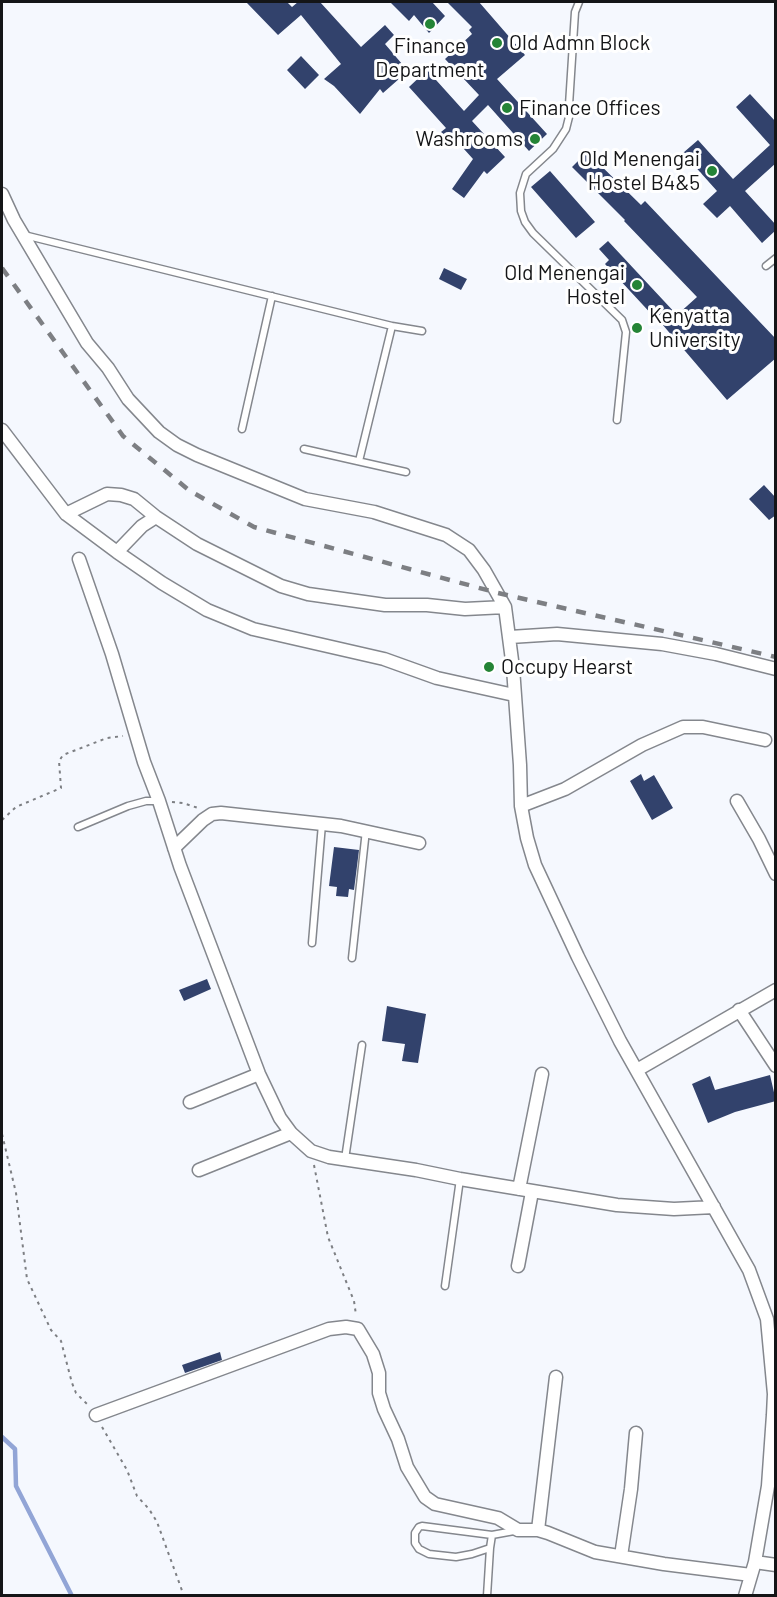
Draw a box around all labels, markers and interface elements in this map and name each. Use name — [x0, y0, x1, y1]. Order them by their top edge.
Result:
marker: Finance Department — [423, 17, 437, 31]
place label: Old Admn Block — [509, 30, 650, 56]
place label: Finance Department — [375, 33, 485, 83]
marker: Old Admn Block — [490, 36, 504, 50]
place label: Finance Offices — [519, 95, 660, 121]
marker: Finance Offices — [500, 101, 514, 115]
place label: Washrooms — [416, 126, 523, 152]
marker: Washrooms — [528, 132, 542, 146]
place label: Old Menengai Hostel B4&5 — [579, 146, 700, 196]
marker: Old Menengai Hostel B4&5 — [705, 164, 719, 178]
place label: Old Menengai Hostel — [504, 260, 625, 310]
marker: Old Menengai Hostel — [630, 278, 644, 292]
place label: Kenyatta University — [649, 303, 740, 353]
marker: Kenyatta University — [630, 321, 644, 335]
place label: Occupy Hearst — [501, 654, 633, 680]
marker: Occupy Hearst — [482, 660, 496, 674]

